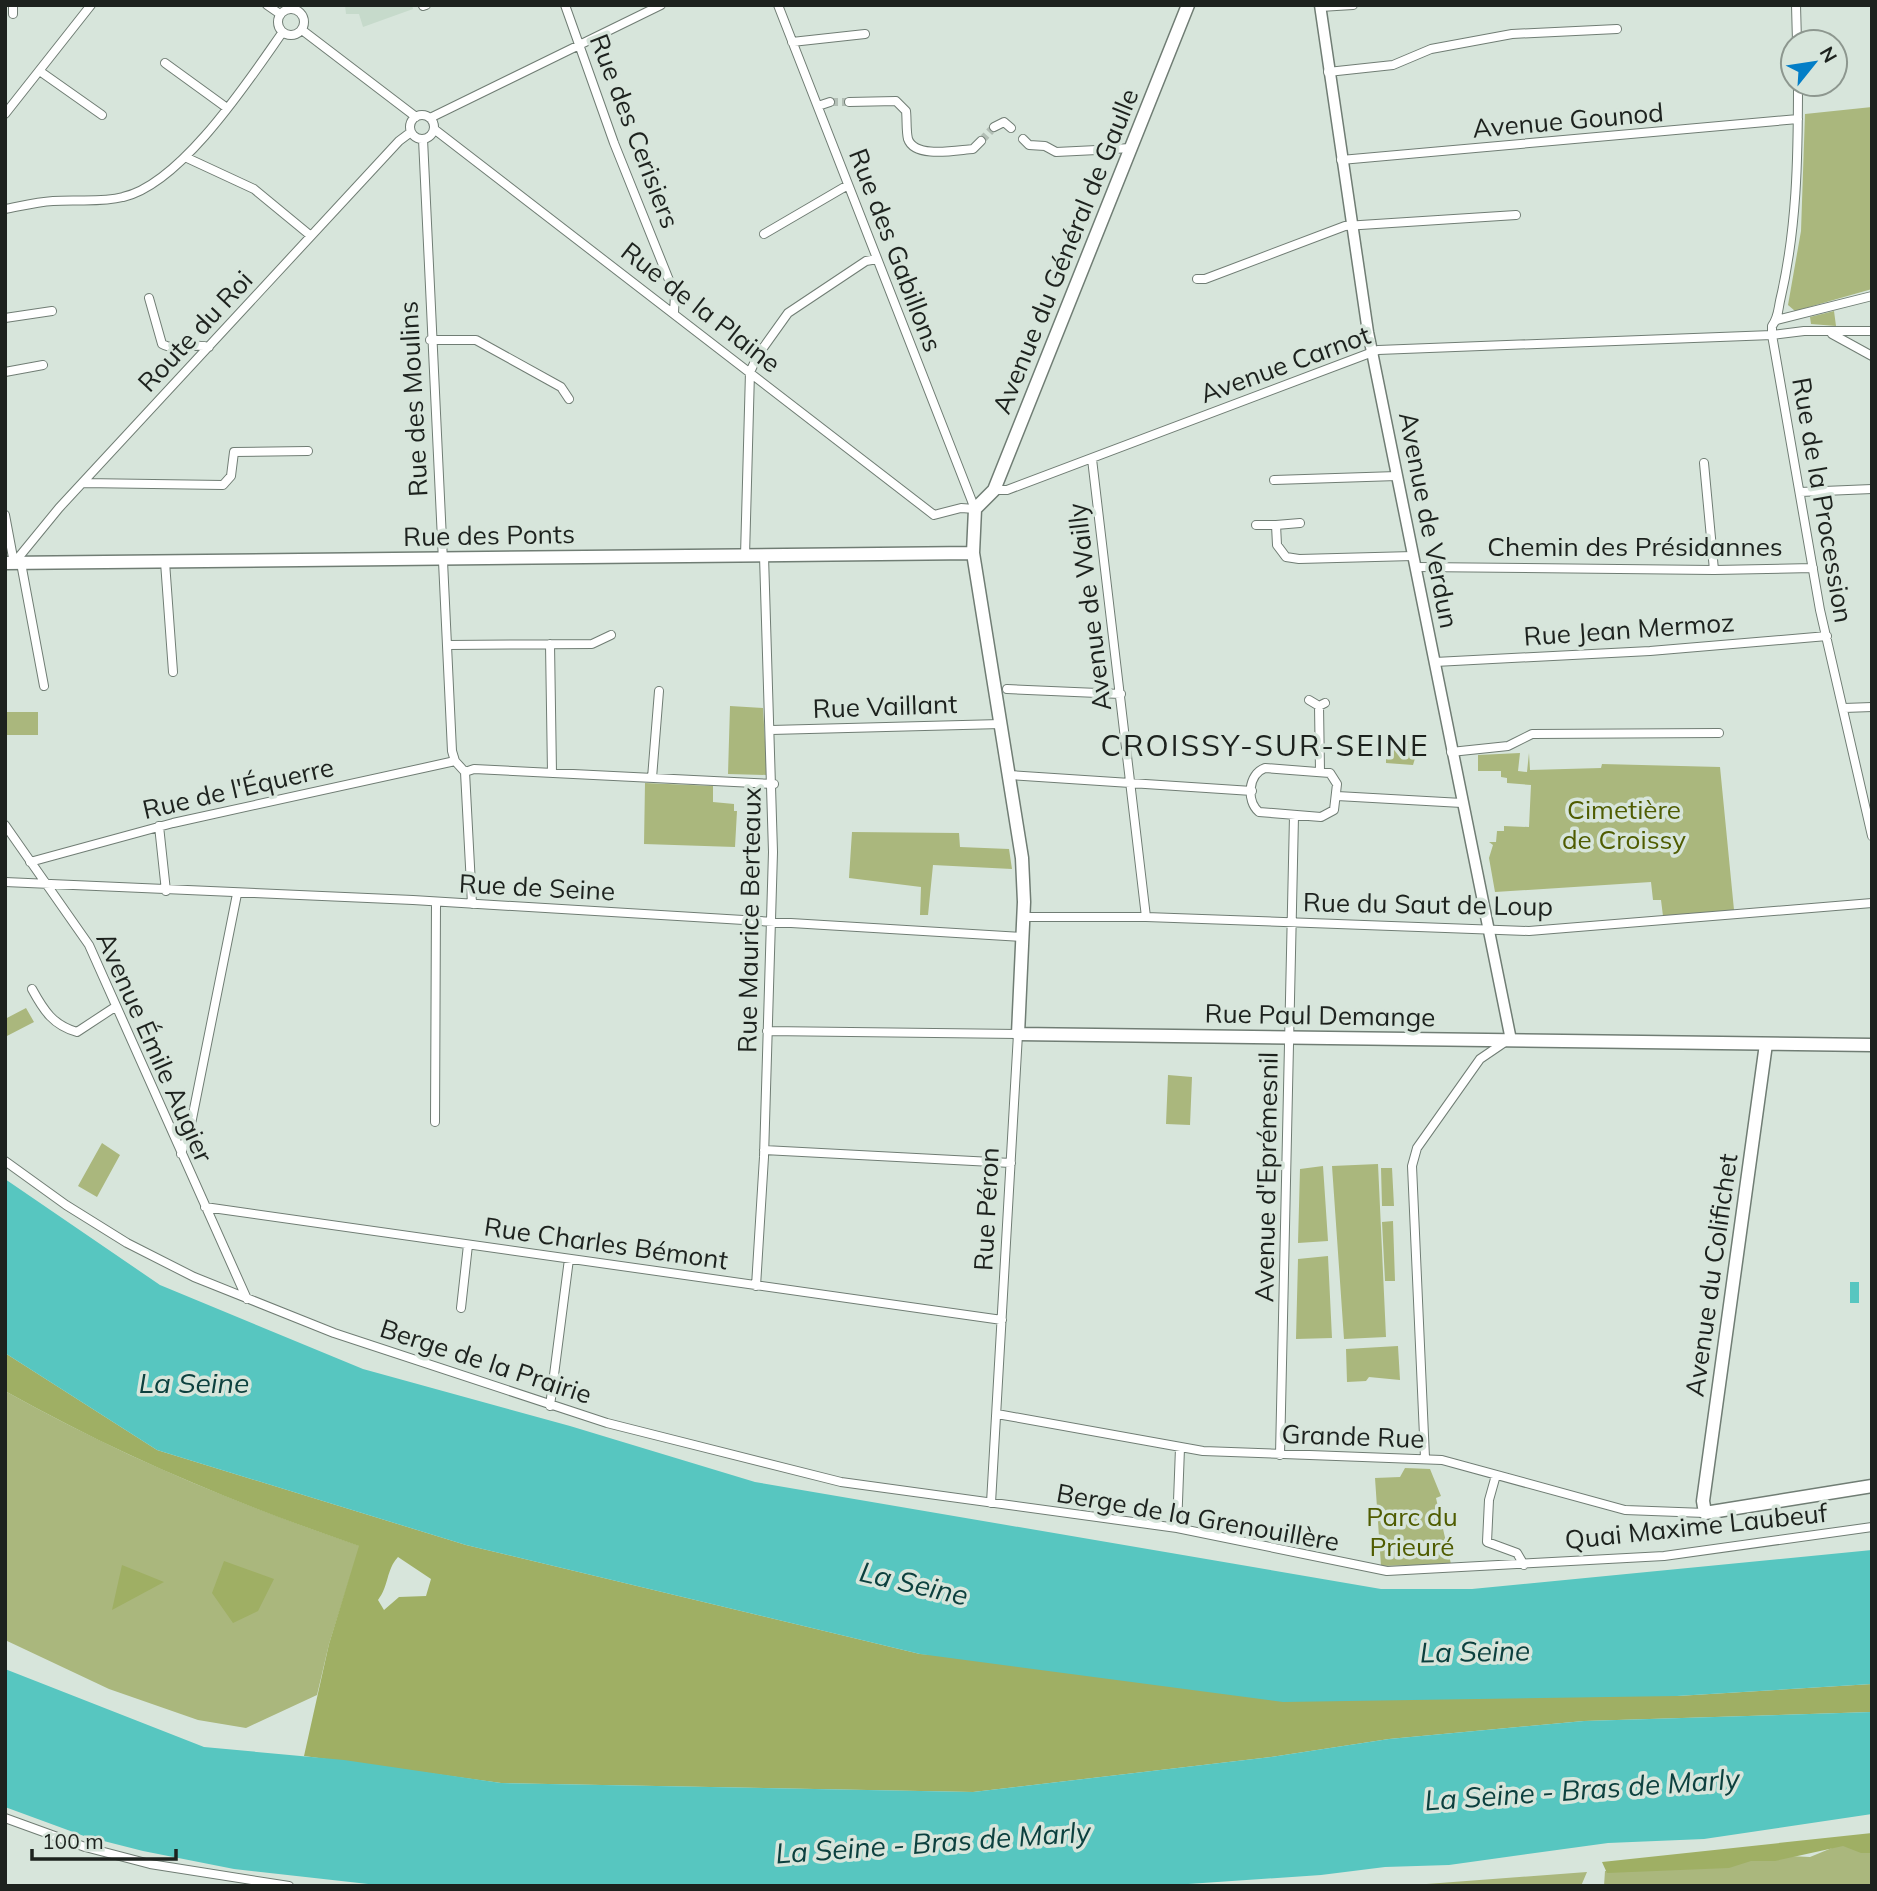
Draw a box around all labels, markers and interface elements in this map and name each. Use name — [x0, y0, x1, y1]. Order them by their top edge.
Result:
north arrow — [1779, 28, 1849, 98]
street label: Rue des Cerisiers — [583, 29, 687, 233]
text: N — [1815, 42, 1843, 67]
street label: Avenue du Général de Gaulle — [985, 84, 1145, 418]
street label: Avenue Gounod — [1471, 95, 1665, 145]
street label: Rue des Gabillons — [842, 144, 950, 356]
street label: Rue de la Plaine — [615, 234, 787, 380]
street label: Route du Roi — [131, 264, 259, 398]
street label: Rue des Moulins — [391, 300, 435, 498]
street label: Avenue Carnot — [1195, 318, 1375, 410]
street label: Rue de la Procession — [1785, 375, 1861, 625]
street label: Avenue de Verdun — [1392, 409, 1466, 631]
street label: Avenue de Wailly — [1060, 501, 1118, 713]
street label: Rue des Ponts — [403, 517, 575, 553]
street label: Chemin des Présidannes — [1487, 530, 1783, 563]
street label: Rue Jean Mermoz — [1523, 605, 1735, 653]
street label: Rue Vaillant — [812, 687, 958, 725]
district label: CROISSY-SUR-SEINE — [1100, 726, 1430, 764]
street label: Rue de l'Équerre — [139, 750, 337, 826]
street label: Rue Maurice Berteaux — [730, 787, 768, 1053]
park label: Cimetière de Croissy — [1562, 793, 1686, 856]
street label: Rue de Seine — [458, 866, 616, 908]
street label: Rue du Saut de Loup — [1303, 885, 1553, 923]
street label: Avenue Émile Augier — [89, 927, 221, 1168]
street label: Rue Paul Demange — [1204, 996, 1436, 1034]
street label: Avenue d'Eprémesnil — [1247, 1051, 1285, 1303]
street label: Rue Péron — [966, 1146, 1006, 1272]
street label: Avenue du Colifichet — [1678, 1151, 1744, 1399]
street label: Rue Charles Bémont — [482, 1210, 730, 1276]
street label: Berge de la Prairie — [376, 1311, 596, 1411]
water label: La Seine — [139, 1365, 249, 1400]
street label: Grande Rue — [1281, 1417, 1425, 1455]
street label: Berge de la Grenouillère — [1054, 1476, 1342, 1558]
street label: Quai Maxime Laubeuf — [1563, 1496, 1830, 1556]
park label: Parc du Prieuré — [1366, 1500, 1458, 1563]
water label: La Seine — [856, 1554, 972, 1612]
water label: La Seine — [1420, 1633, 1530, 1669]
water label: La Seine - Bras de Marly — [1423, 1760, 1742, 1817]
water label: La Seine - Bras de Marly — [774, 1813, 1093, 1870]
scale bar — [32, 1818, 175, 1862]
text: 100 m — [42, 1828, 104, 1854]

